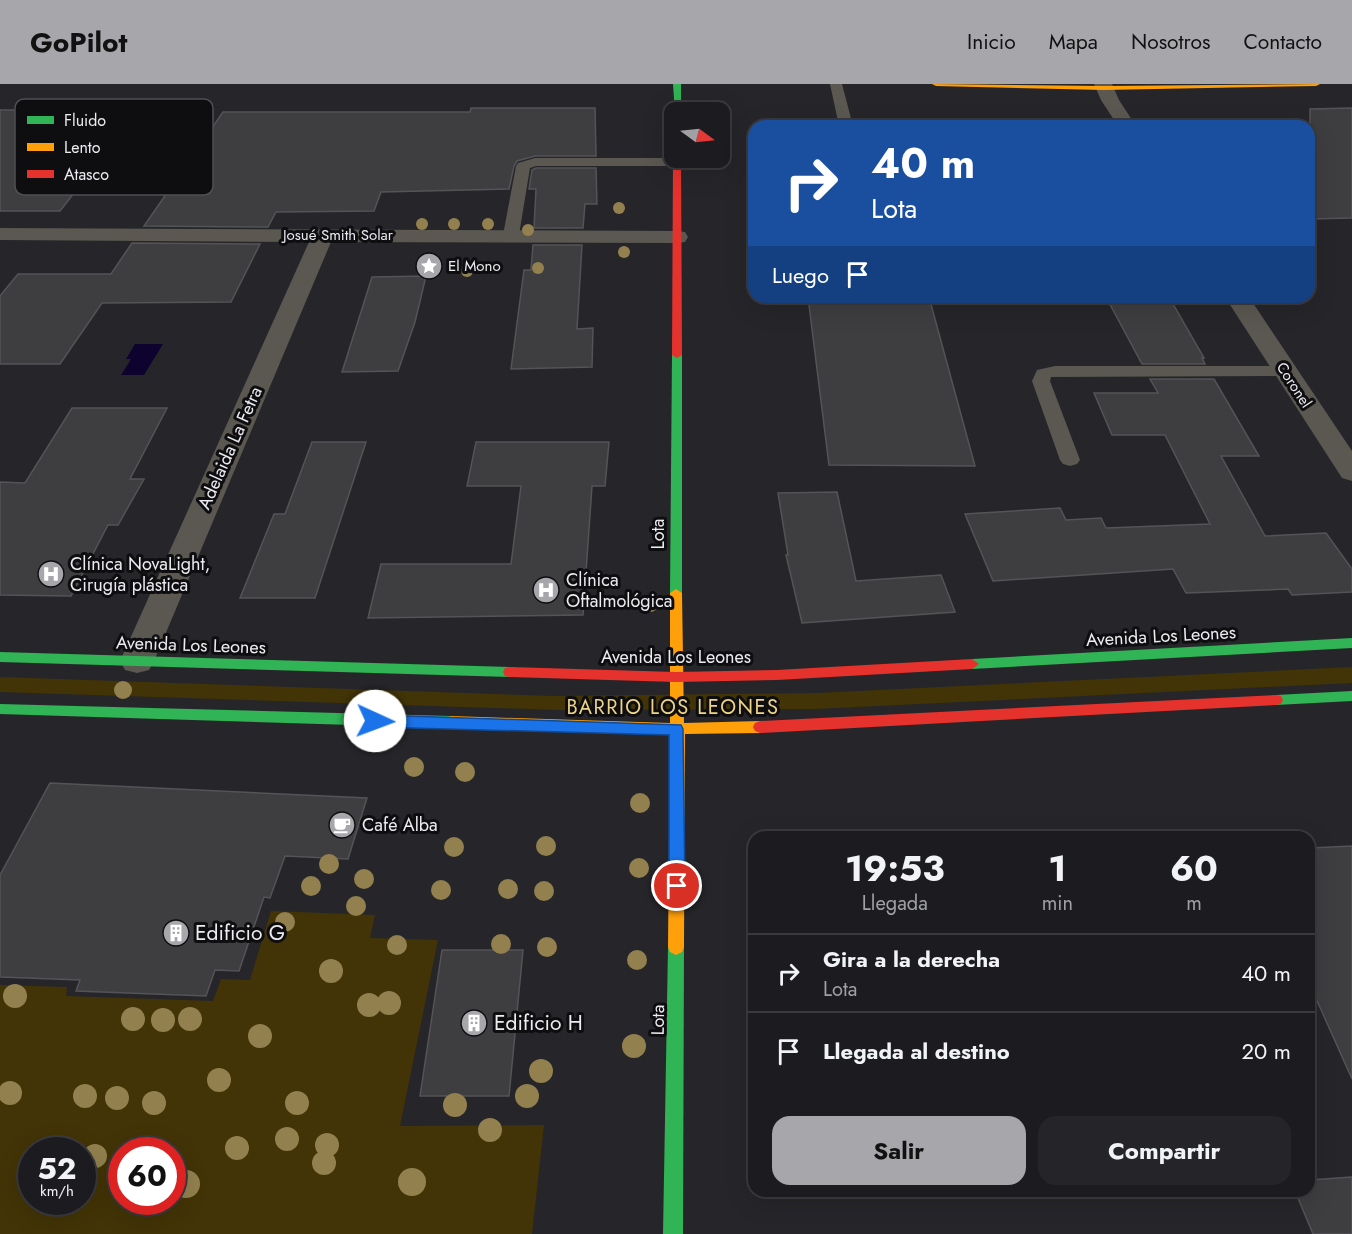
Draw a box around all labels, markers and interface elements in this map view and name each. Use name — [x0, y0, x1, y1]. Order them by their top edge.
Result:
text: GoPilot — [30, 22, 127, 63]
text: Inicio — [967, 27, 1016, 57]
text: Mapa — [1049, 27, 1098, 57]
text: Nosotros — [1131, 27, 1210, 57]
text: Contacto — [1243, 27, 1322, 57]
legend — [15, 99, 213, 195]
north arrow — [664, 102, 730, 168]
map controls — [664, 102, 730, 168]
text: Fluido — [64, 109, 106, 132]
text: 40 m — [871, 133, 975, 194]
text: Lento — [64, 136, 101, 159]
icon: right — [772, 144, 850, 222]
text: Atasco — [64, 163, 109, 186]
text: Lota — [871, 189, 917, 228]
street label: Josué Smith Solar — [281, 224, 394, 246]
place icon: El Mono — [414, 251, 444, 281]
place label: El Mono — [448, 255, 501, 277]
icon: arrive — [841, 258, 874, 291]
text: Luego — [772, 259, 829, 291]
street label: Coronel — [1271, 358, 1317, 412]
street label: Adelaida La Fetra — [191, 382, 269, 514]
street label: Lota — [645, 519, 671, 549]
place label: Clínica NovaLight, Cirugía plástica — [70, 551, 210, 598]
hospital icon: Clínica NovaLight, Cirugía plástica — [36, 559, 66, 589]
place label: Clínica Oftalmológica — [566, 567, 673, 614]
hospital icon: Clínica Oftalmológica — [531, 575, 561, 605]
street label: Avenida Los Leones — [1085, 619, 1237, 653]
street label: Avenida Los Leones — [116, 629, 266, 661]
street label: Avenida Los Leones — [601, 644, 751, 670]
position arrow — [343, 689, 407, 753]
district label: BARRIO LOS LEONES — [566, 693, 780, 722]
cafe icon: Café Alba — [327, 810, 357, 840]
place label: Café Alba — [362, 812, 438, 838]
text: 19:53 — [845, 842, 945, 894]
text: 1 — [1048, 842, 1066, 894]
text: 60 — [1170, 842, 1218, 894]
pin — [651, 860, 702, 911]
icon: arrive — [660, 869, 693, 902]
text: Llegada — [862, 889, 928, 918]
text: min — [1042, 889, 1073, 918]
text: m — [1186, 889, 1202, 918]
building icon: Edificio G — [161, 918, 191, 948]
place label: Edificio G — [195, 918, 285, 948]
text: Gira a la derecha — [823, 943, 1000, 975]
icon: right — [772, 957, 805, 990]
text: 40 m — [1241, 957, 1291, 989]
text: Lota — [823, 975, 857, 1004]
street label: Lota — [645, 1004, 671, 1036]
building icon: Edificio H — [459, 1008, 489, 1038]
place label: Edificio H — [494, 1008, 583, 1038]
icon: arrive — [772, 1035, 805, 1068]
text: Llegada al destino — [823, 1035, 1010, 1067]
text: 20 m — [1242, 1035, 1291, 1067]
button: Salir — [772, 1116, 1026, 1185]
button: Compartir — [1038, 1116, 1291, 1185]
speed limit sign: 60 — [108, 1137, 186, 1215]
text: 52 — [37, 1147, 77, 1190]
text: km/h — [40, 1180, 74, 1202]

